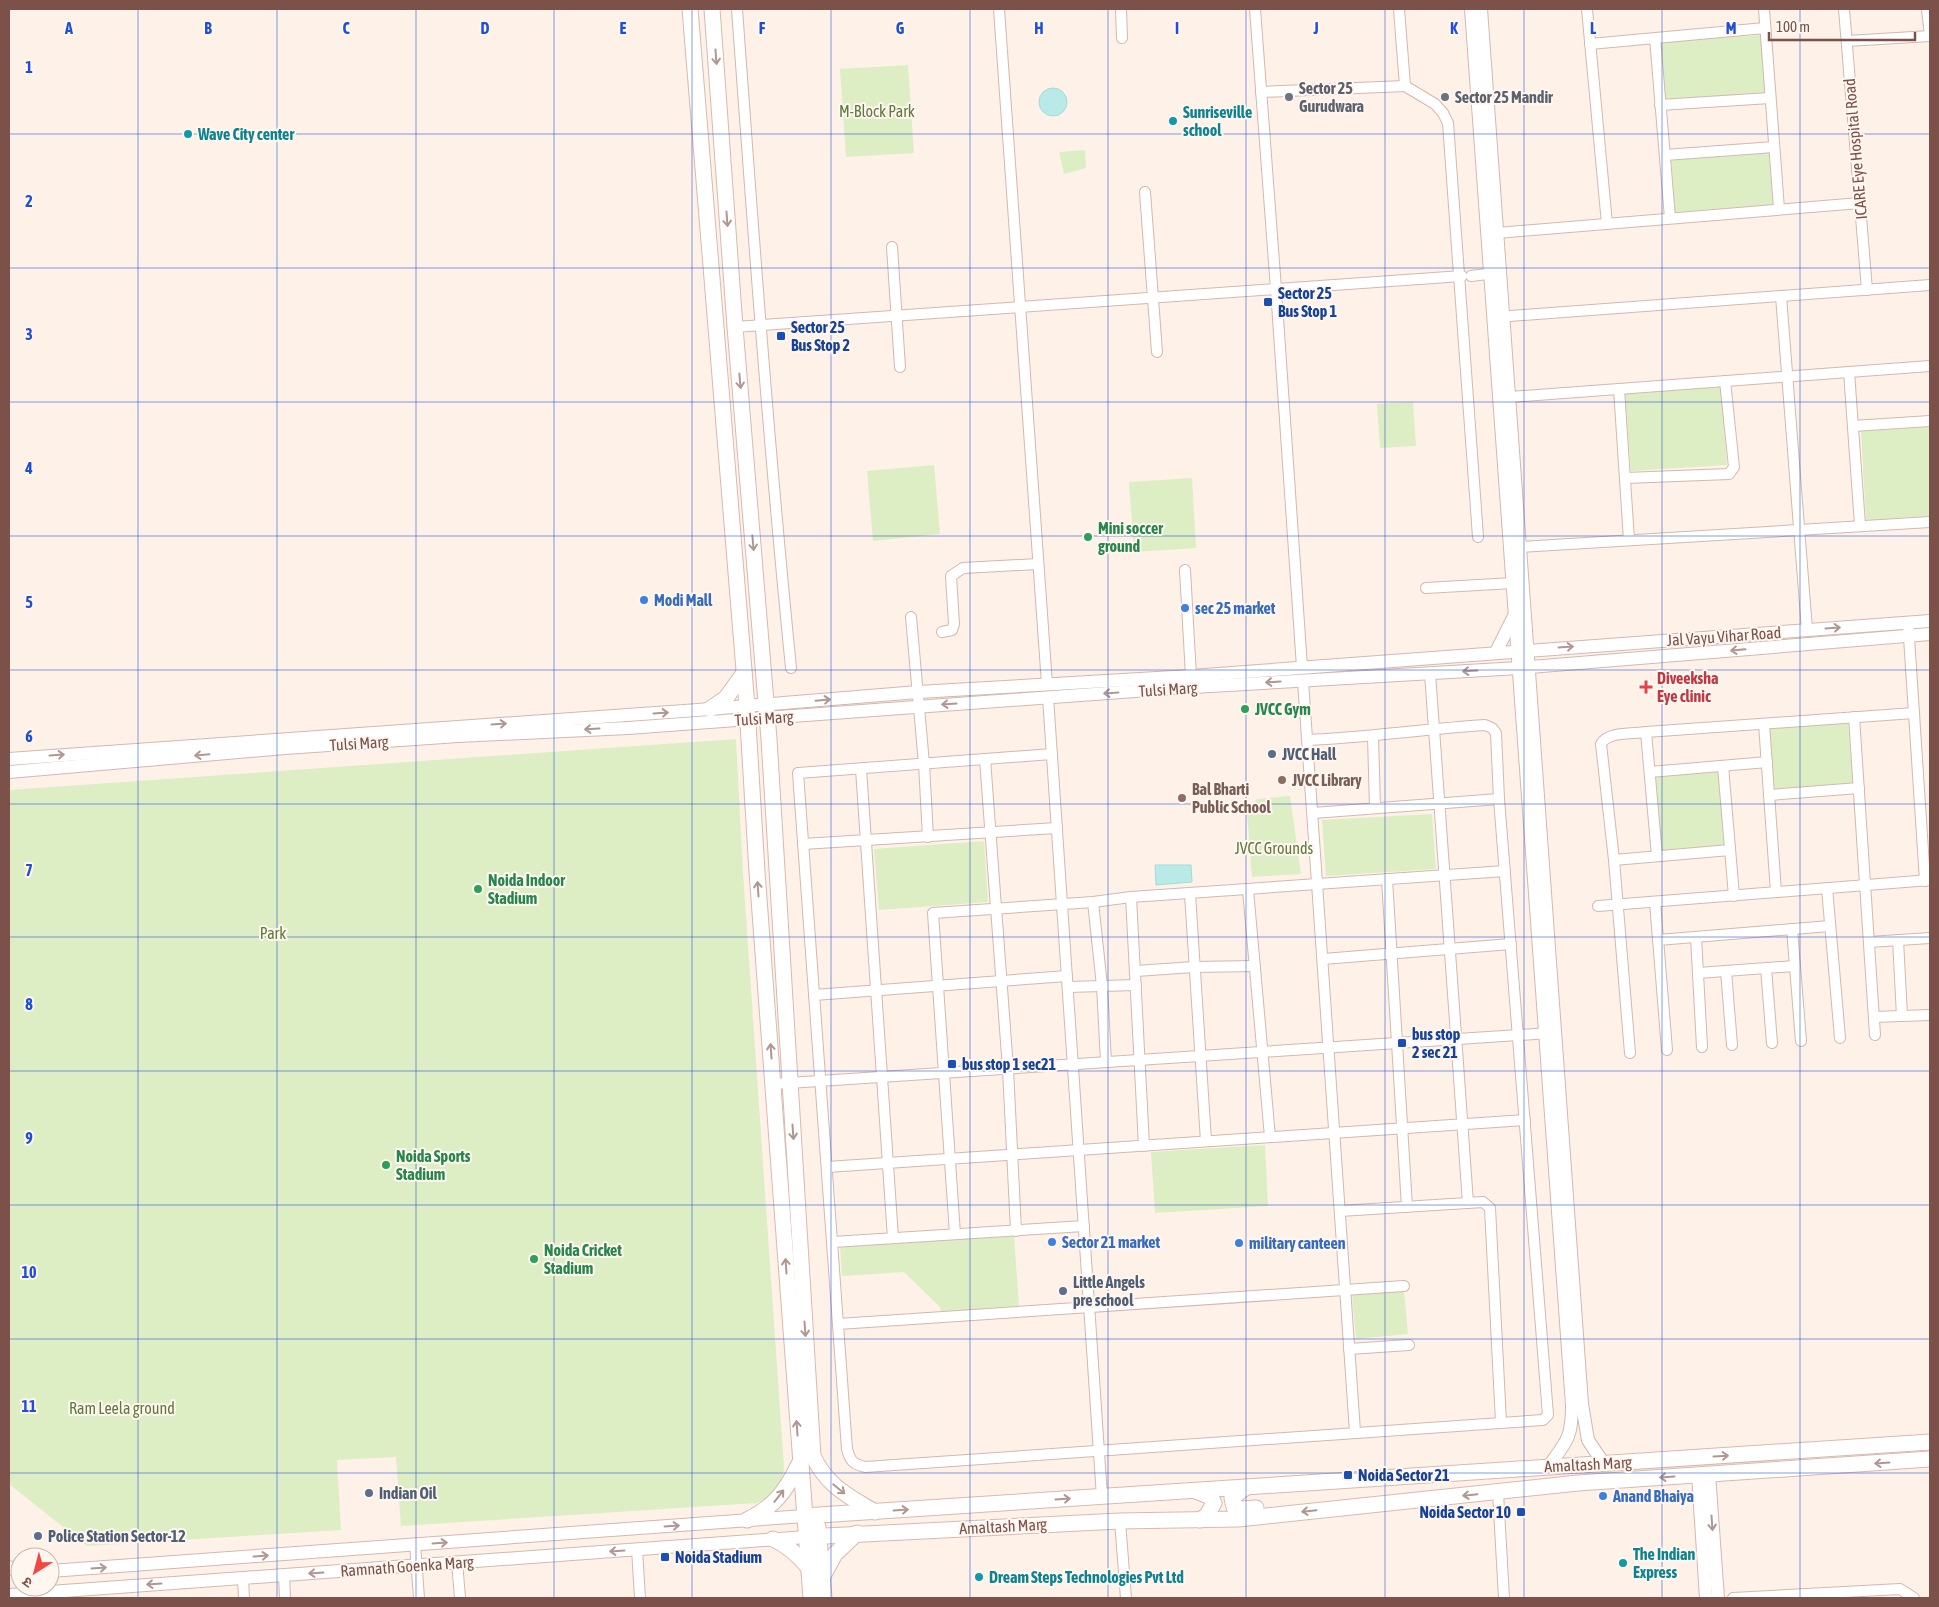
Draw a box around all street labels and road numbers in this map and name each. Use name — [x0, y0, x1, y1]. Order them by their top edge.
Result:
street label: ICARE Eye Hospital Road — [1840, 78, 1871, 220]
street label: Jal Vayu Vihar Road — [1666, 623, 1782, 650]
street label: Tulsi Marg — [1138, 678, 1198, 701]
street label: Tulsi Marg — [734, 707, 794, 730]
street label: Tulsi Marg — [329, 732, 389, 755]
street label: Amaltash Marg — [1544, 1453, 1633, 1476]
street label: Amaltash Marg — [959, 1515, 1048, 1538]
street label: Ramnath Goenka Marg — [340, 1552, 474, 1581]

